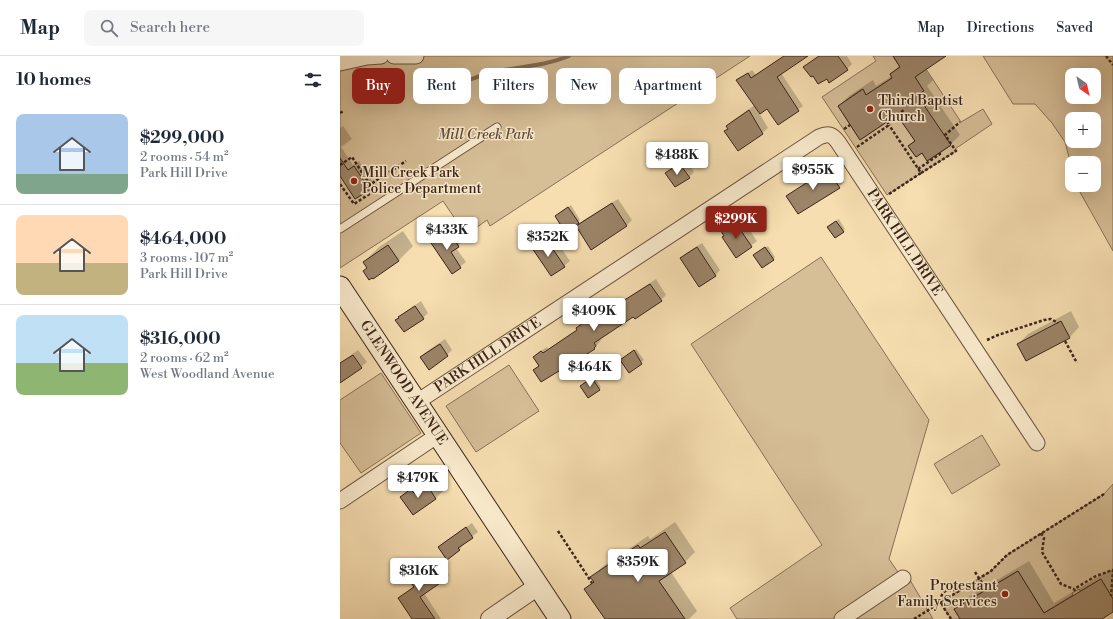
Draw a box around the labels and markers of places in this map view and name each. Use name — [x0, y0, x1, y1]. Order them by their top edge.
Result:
place label: Third Baptist Church — [878, 92, 963, 126]
marker: Third Baptist Church — [865, 104, 875, 114]
pin: $488K — [649, 142, 705, 176]
pin: $955K — [785, 157, 841, 191]
place label: Mill Creek Park Police Department — [362, 164, 481, 198]
marker: Mill Creek Park Police Department — [349, 176, 359, 186]
pin: $299K — [708, 206, 764, 240]
pin: $433K — [419, 217, 475, 251]
pin: $352K — [520, 224, 576, 258]
pin: $409K — [566, 298, 622, 332]
pin: $464K — [562, 354, 618, 388]
pin: $479K — [390, 465, 446, 499]
pin: $359K — [610, 549, 666, 583]
pin: $316K — [391, 558, 447, 592]
place label: Protestant Family Services — [897, 577, 997, 611]
marker: Protestant Family Services — [1000, 589, 1010, 599]

